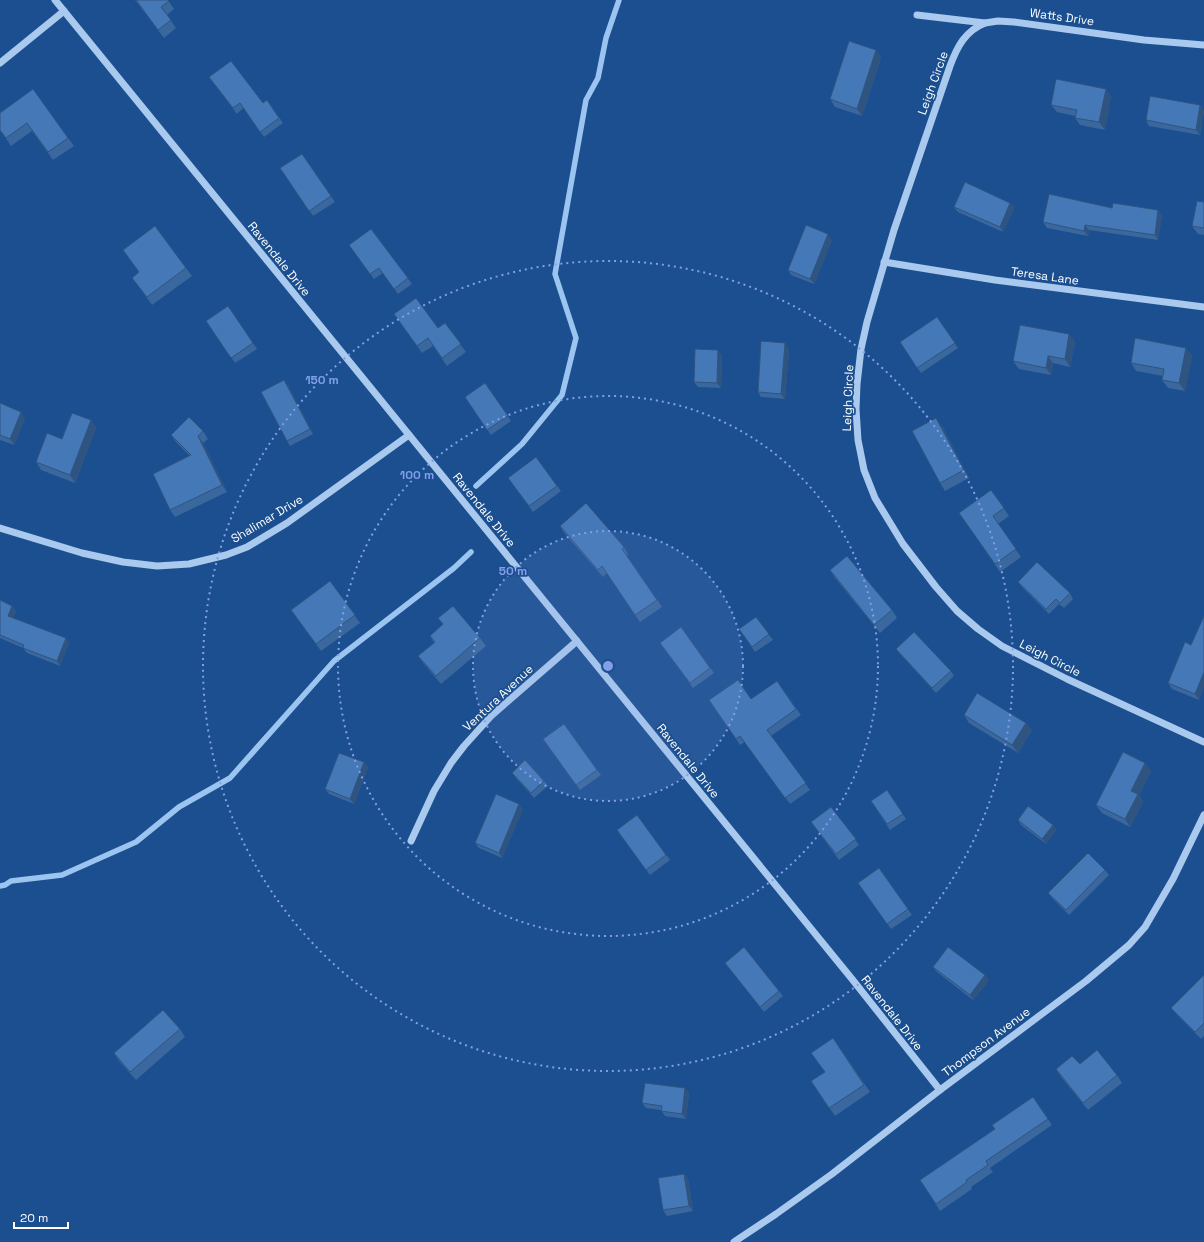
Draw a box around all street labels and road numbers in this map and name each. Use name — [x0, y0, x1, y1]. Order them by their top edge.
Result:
street label: Watts Drive — [1029, 5, 1095, 29]
street label: Leigh Circle — [914, 49, 952, 117]
street label: Ravendale Drive — [244, 218, 314, 300]
street label: Teresa Lane — [1010, 263, 1080, 289]
street label: Leigh Circle — [839, 364, 857, 432]
street label: Ravendale Drive — [449, 469, 519, 551]
street label: Shalimar Drive — [228, 491, 306, 547]
street label: Leigh Circle — [1017, 636, 1083, 680]
street label: Ventura Avenue — [459, 661, 537, 735]
street label: Ravendale Drive — [653, 720, 723, 802]
street label: Ravendale Drive — [858, 972, 926, 1054]
street label: Thompson Avenue — [939, 1004, 1033, 1080]

